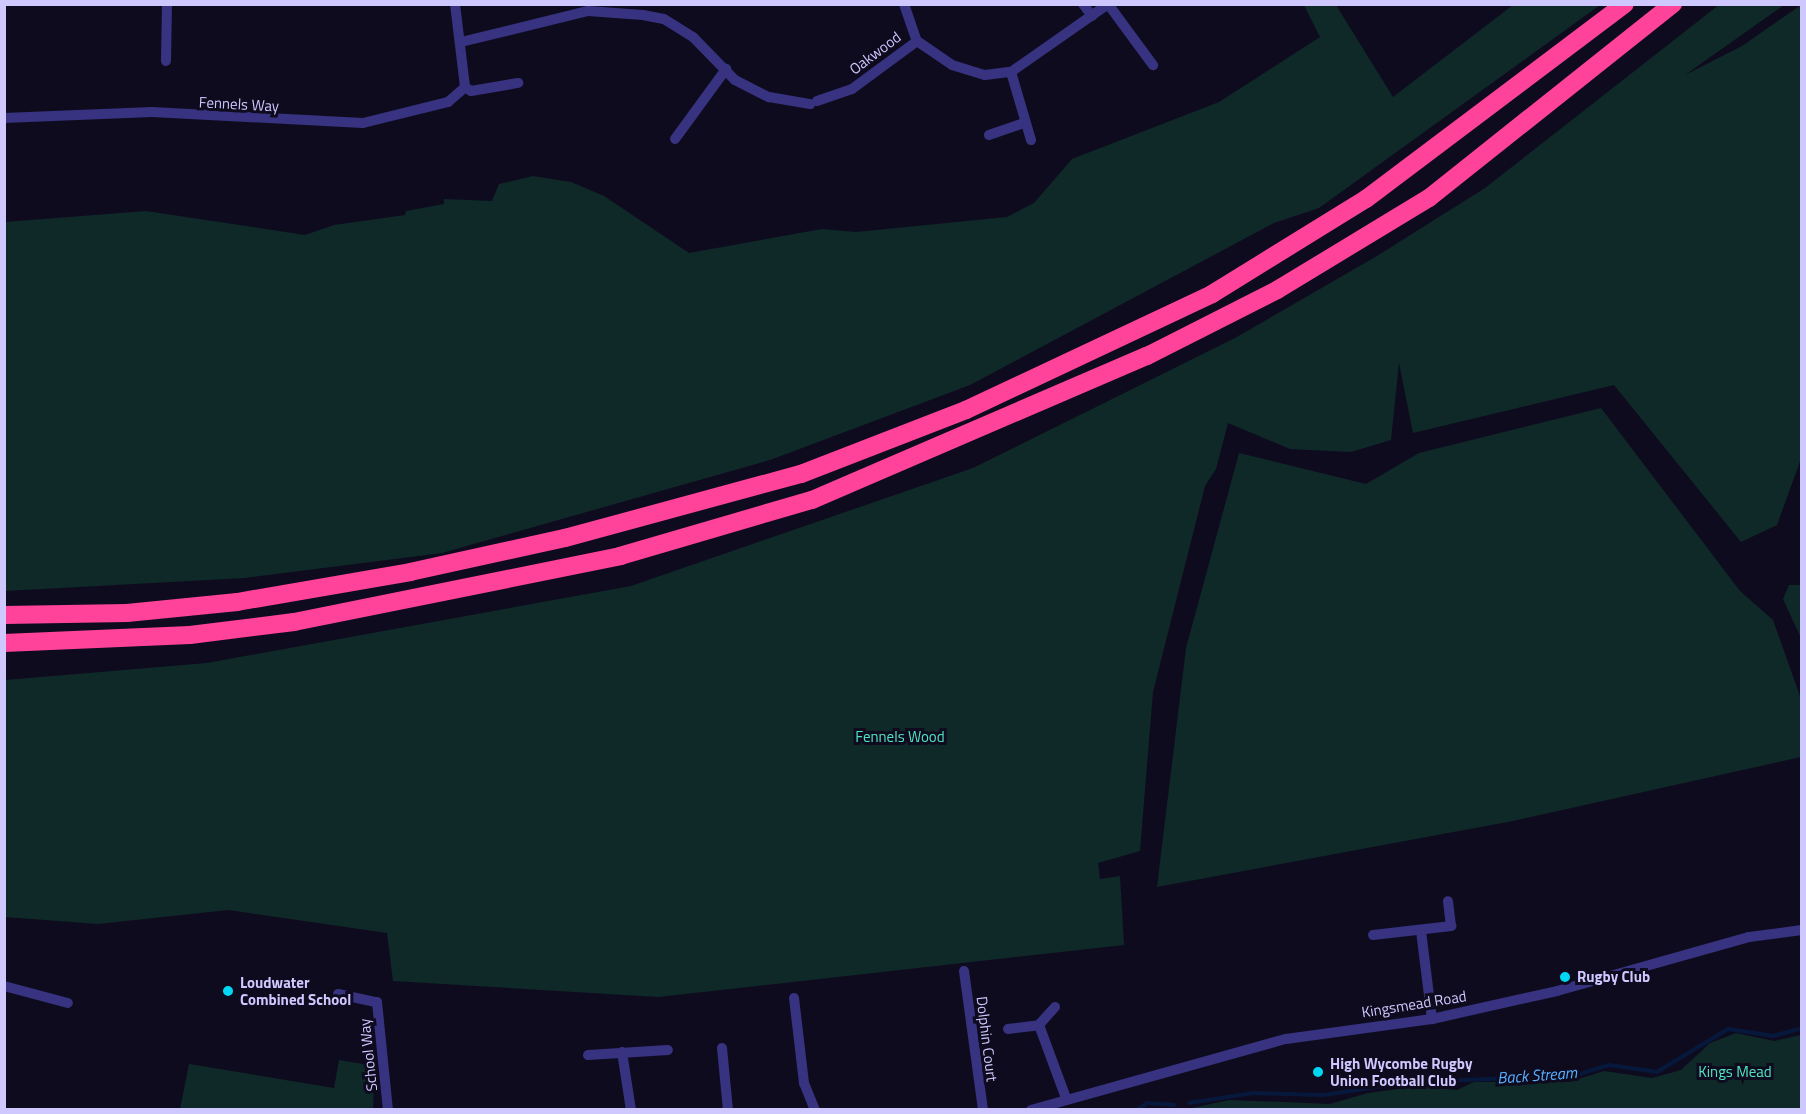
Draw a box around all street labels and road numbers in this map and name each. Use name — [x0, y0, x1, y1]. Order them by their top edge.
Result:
street label: Oakwood — [846, 28, 904, 78]
street label: Fennels Way — [198, 93, 280, 115]
street label: Kingsmead Road — [1360, 987, 1468, 1021]
street label: Dolphin Court — [973, 995, 1001, 1083]
street label: School Way — [355, 1018, 381, 1092]

